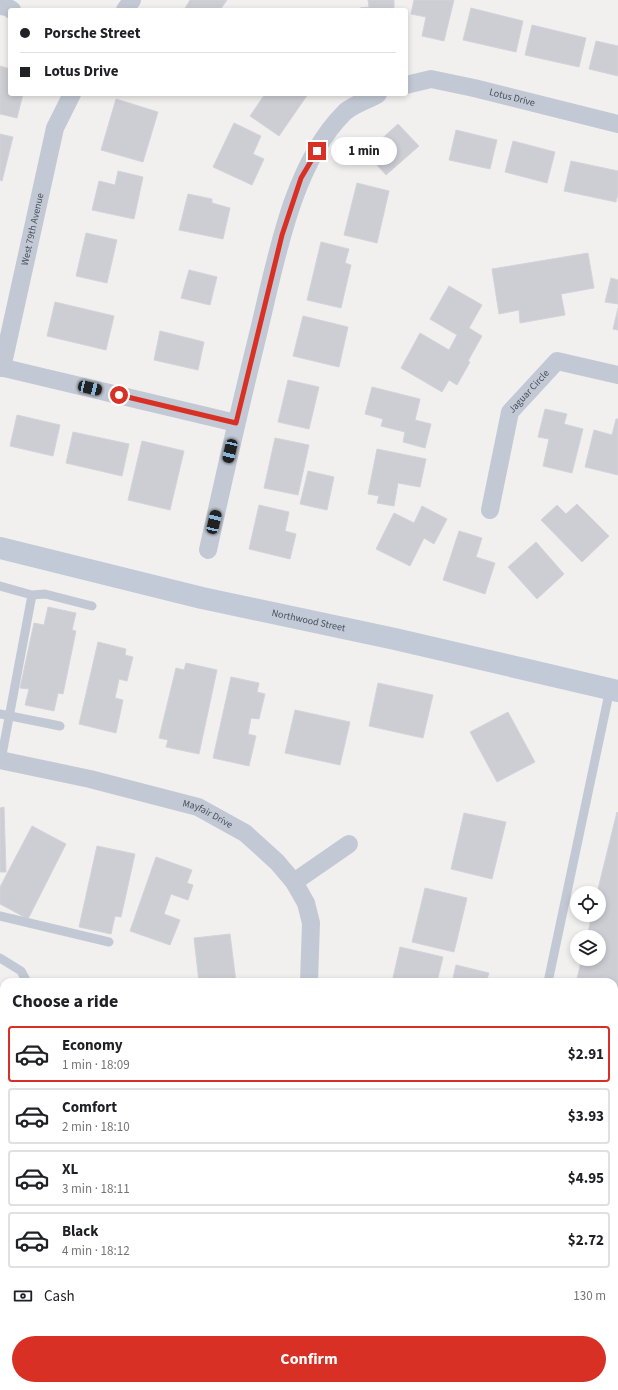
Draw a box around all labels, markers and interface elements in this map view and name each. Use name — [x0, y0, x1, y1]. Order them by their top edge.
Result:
text: Porsche Street — [44, 23, 140, 44]
text: Lotus Drive — [44, 61, 119, 82]
street label: Lotus Drive — [488, 85, 537, 110]
callout: 1 min — [331, 137, 397, 165]
route end — [308, 142, 326, 160]
text: 1 min — [348, 142, 380, 160]
street label: West 79th Avenue — [18, 192, 47, 267]
street label: Jaguar Circle — [505, 367, 553, 416]
car — [77, 379, 103, 397]
route start — [110, 386, 128, 404]
car — [221, 438, 239, 464]
car — [205, 509, 223, 535]
street label: Northwood Street — [270, 606, 347, 635]
street label: Mayfair Drive — [181, 796, 235, 832]
map controls — [570, 886, 606, 966]
button: locate — [570, 886, 606, 922]
button: layers — [570, 930, 606, 966]
text: Choose a ride — [12, 989, 118, 1014]
text: Economy — [62, 1035, 123, 1056]
icon: car — [14, 1036, 50, 1072]
text: $2.91 — [568, 1044, 604, 1065]
text: 1 min · 18:09 — [62, 1056, 130, 1074]
text: Comfort — [62, 1097, 117, 1118]
icon: car — [14, 1098, 50, 1134]
text: $3.93 — [568, 1106, 604, 1127]
text: 2 min · 18:10 — [62, 1118, 130, 1136]
text: XL — [62, 1159, 78, 1180]
icon: car — [14, 1160, 50, 1196]
text: $4.95 — [568, 1168, 604, 1189]
text: 3 min · 18:11 — [62, 1180, 130, 1198]
text: Black — [62, 1221, 99, 1242]
icon: car — [14, 1222, 50, 1258]
text: $2.72 — [568, 1230, 604, 1251]
text: 4 min · 18:12 — [62, 1242, 130, 1260]
icon: cash — [12, 1285, 34, 1307]
text: Cash — [44, 1286, 75, 1307]
text: 130 m — [573, 1287, 606, 1305]
button: Confirm — [12, 1336, 606, 1382]

